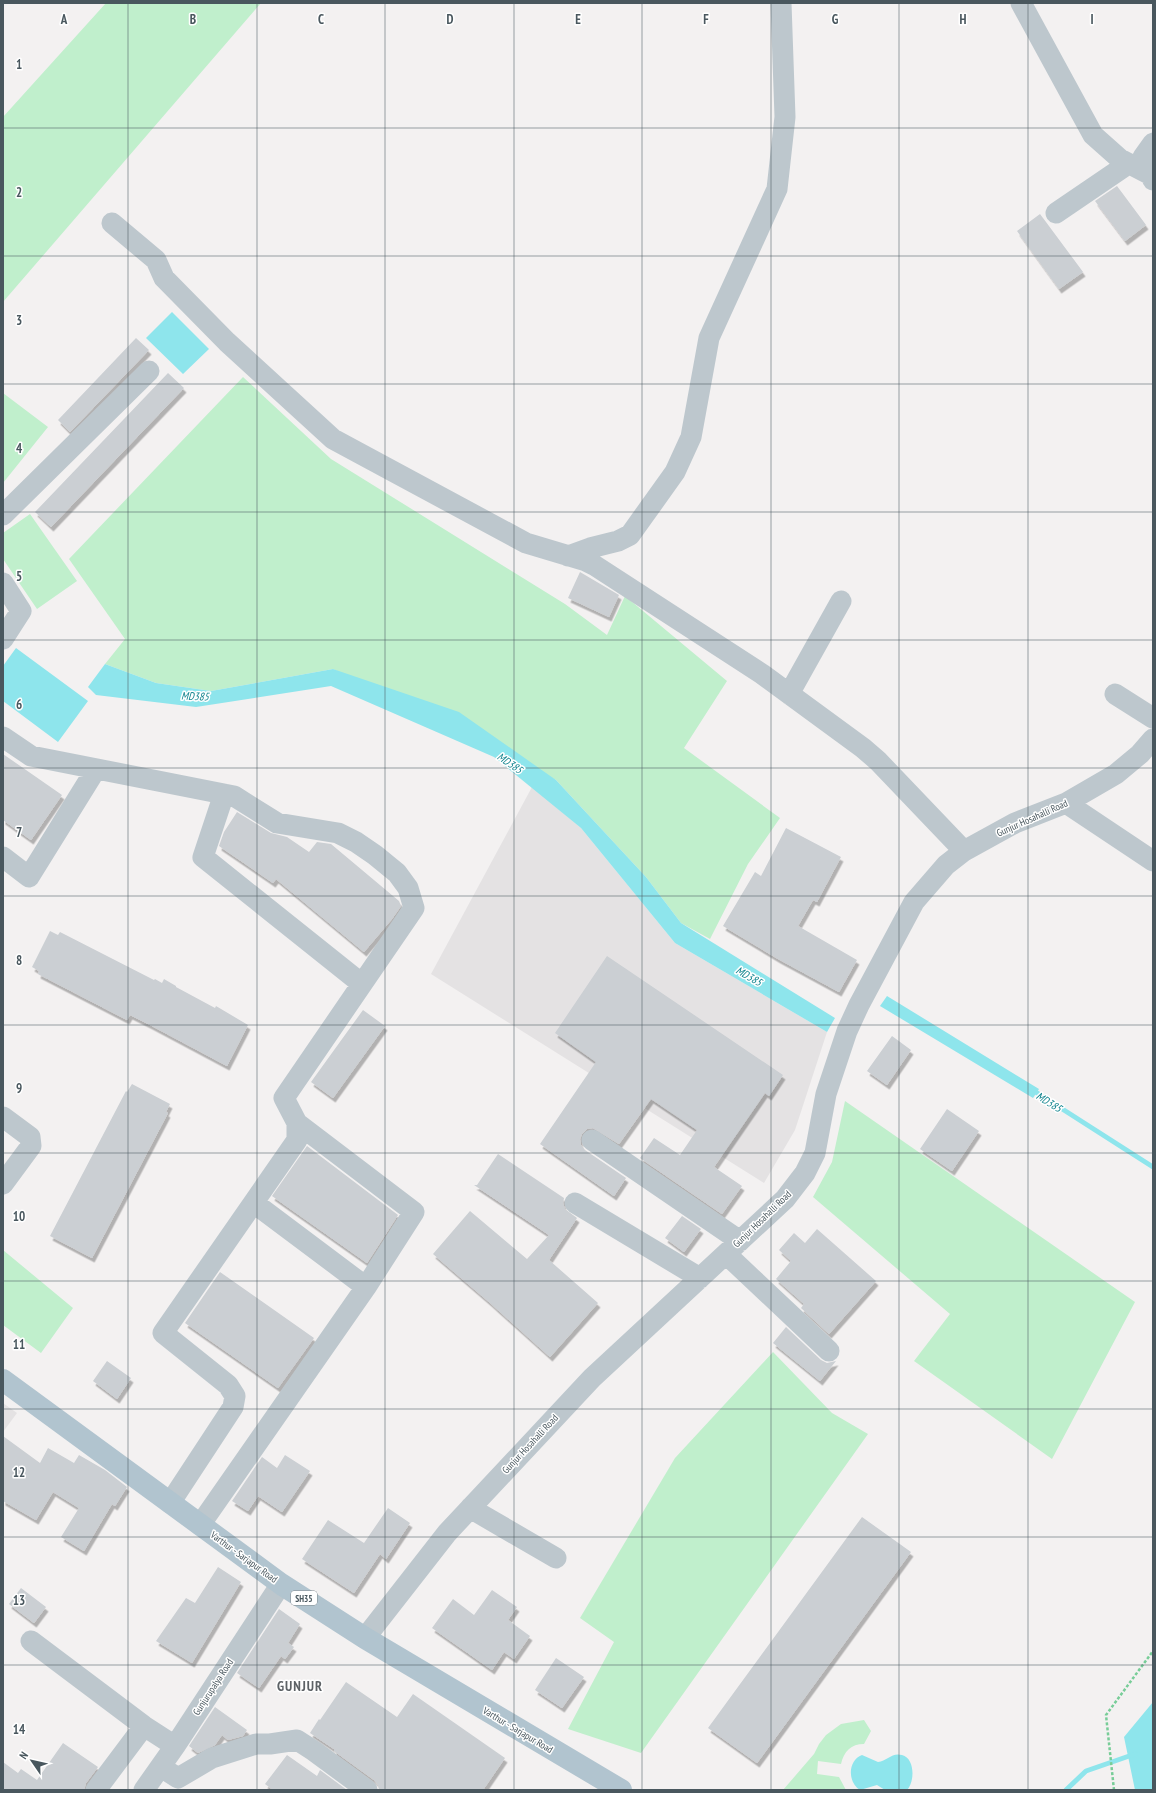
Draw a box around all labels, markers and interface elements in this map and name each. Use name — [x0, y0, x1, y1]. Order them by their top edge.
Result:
text: A — [60, 11, 68, 28]
text: B — [190, 11, 196, 28]
text: C — [318, 11, 324, 28]
text: D — [447, 11, 454, 28]
text: E — [575, 11, 581, 28]
text: F — [703, 11, 709, 28]
text: G — [832, 11, 839, 28]
text: H — [960, 11, 967, 28]
text: I — [1090, 11, 1094, 28]
text: 1 — [16, 56, 22, 73]
text: 2 — [16, 184, 22, 201]
text: 3 — [16, 312, 22, 329]
text: 4 — [16, 440, 23, 457]
text: 5 — [16, 568, 22, 585]
water label: MD385 — [181, 689, 210, 704]
text: 6 — [16, 696, 22, 713]
water label: MD385 — [495, 749, 526, 777]
street label: Gunjur Hosahalli Road — [994, 797, 1070, 839]
text: 7 — [16, 824, 22, 841]
text: 8 — [16, 952, 22, 969]
water label: MD385 — [734, 963, 765, 989]
text: 9 — [16, 1080, 22, 1097]
water label: MD385 — [1034, 1089, 1065, 1116]
street label: Gunjur Hosahalli Road — [730, 1188, 794, 1250]
text: 10 — [13, 1208, 25, 1225]
text: 11 — [13, 1336, 25, 1353]
street label: Gunjur Hosahalli Road — [499, 1412, 561, 1476]
text: 12 — [13, 1464, 25, 1481]
street label: Varthur - Sarjapur Road — [207, 1528, 280, 1586]
road number: SH35 — [291, 1591, 317, 1605]
text: 13 — [13, 1592, 25, 1609]
street label: Gunjurupalya Road — [190, 1656, 236, 1718]
district label: GUNJUR — [277, 1677, 323, 1695]
street label: Varthur - Sarjapur Road — [480, 1703, 555, 1756]
text: 14 — [13, 1721, 26, 1738]
north arrow — [12, 1741, 52, 1781]
text: N — [16, 1749, 31, 1762]

